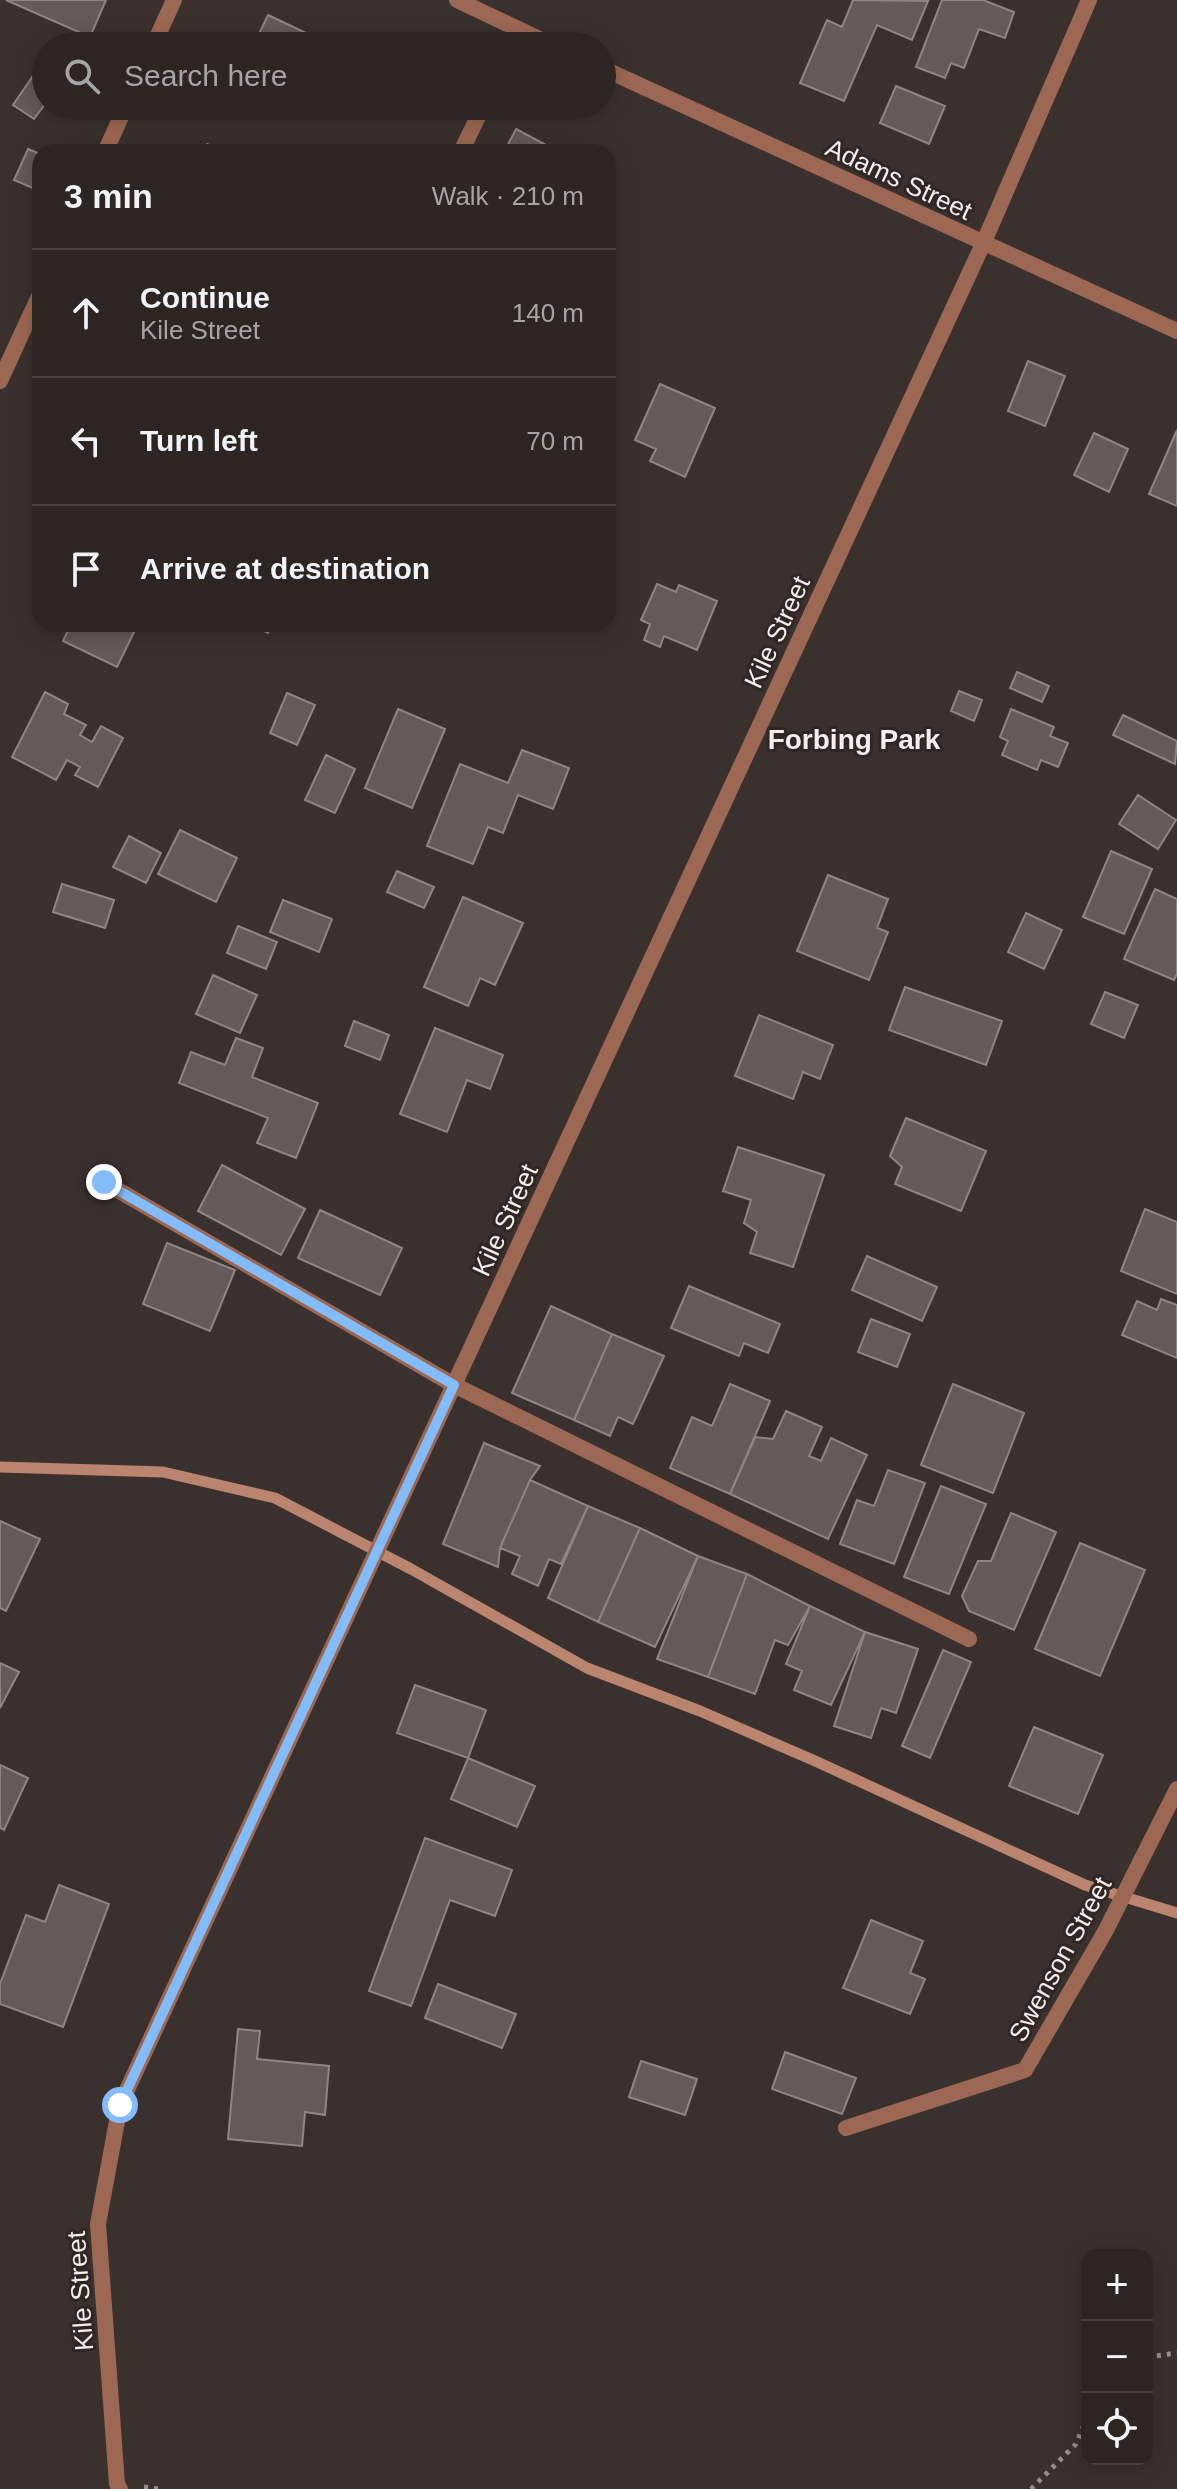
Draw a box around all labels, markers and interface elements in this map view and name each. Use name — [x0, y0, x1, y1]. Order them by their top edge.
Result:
search box — [32, 32, 616, 120]
icon: search — [60, 54, 104, 98]
text: Search here — [124, 59, 287, 92]
street label: Adams Street — [821, 132, 977, 226]
text: 3 min — [64, 177, 153, 215]
text: Walk · 210 m — [432, 181, 584, 211]
text: Continue — [140, 281, 270, 314]
icon: ahead — [64, 291, 108, 335]
text: 140 m — [512, 298, 584, 328]
text: Kile Street — [140, 315, 260, 345]
icon: left — [64, 419, 108, 463]
text: Turn left — [140, 424, 258, 457]
text: 70 m — [526, 426, 584, 456]
icon: arrive — [64, 547, 108, 591]
text: Arrive at destination — [140, 552, 430, 585]
street label: Kile Street — [738, 571, 816, 693]
district label: Forbing Park — [768, 724, 941, 755]
street label: Kile Street — [466, 1159, 544, 1281]
route end — [86, 1164, 122, 1200]
street label: Swenson Street — [1002, 1871, 1118, 2047]
route start — [102, 2087, 138, 2123]
street label: Kile Street — [61, 2229, 99, 2352]
map controls — [1081, 2249, 1153, 2465]
button: + — [1081, 2249, 1153, 2321]
button: − — [1081, 2321, 1153, 2393]
button: locate — [1081, 2393, 1153, 2465]

